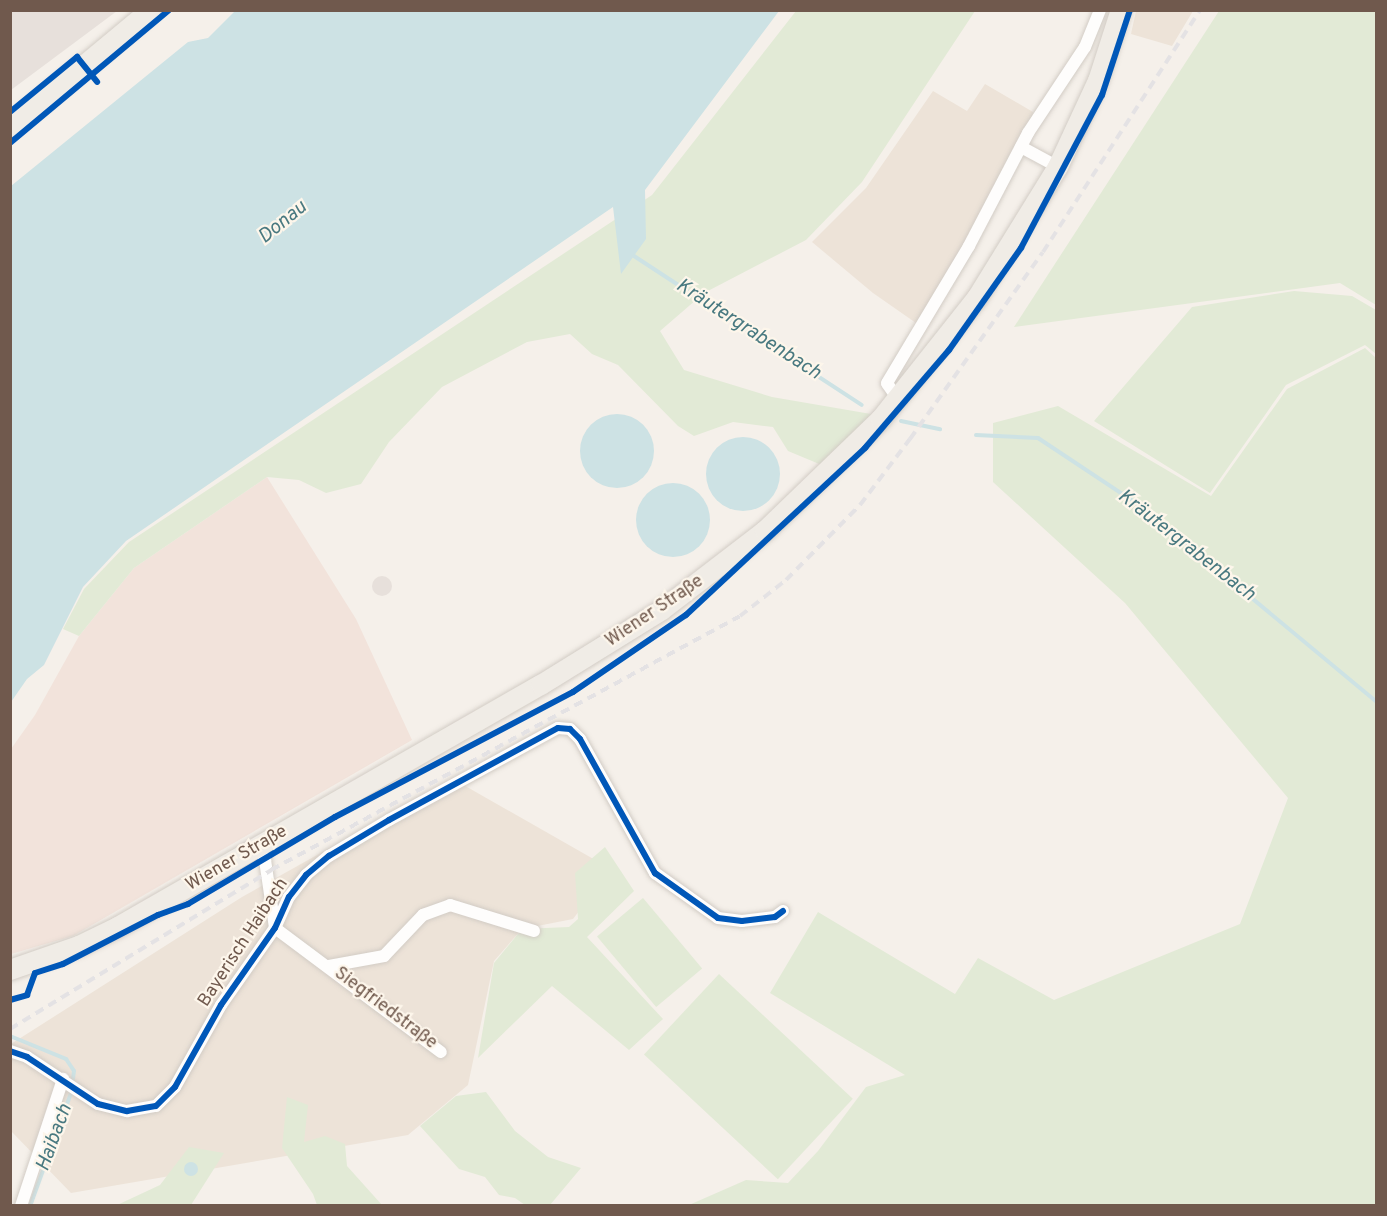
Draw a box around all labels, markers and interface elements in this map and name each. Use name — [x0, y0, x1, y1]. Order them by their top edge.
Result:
water label: Donau — [254, 196, 312, 250]
water label: Kräutergrabenbach — [671, 274, 825, 386]
water label: Kräutergrabenbach — [1112, 485, 1260, 607]
street label: Wiener Straße — [602, 571, 708, 653]
street label: Wiener Straße — [182, 821, 292, 897]
street label: Bayerisch Haibach — [194, 875, 294, 1011]
street label: Siegfriedstraße — [329, 963, 441, 1055]
water label: Haibach — [32, 1101, 78, 1175]

